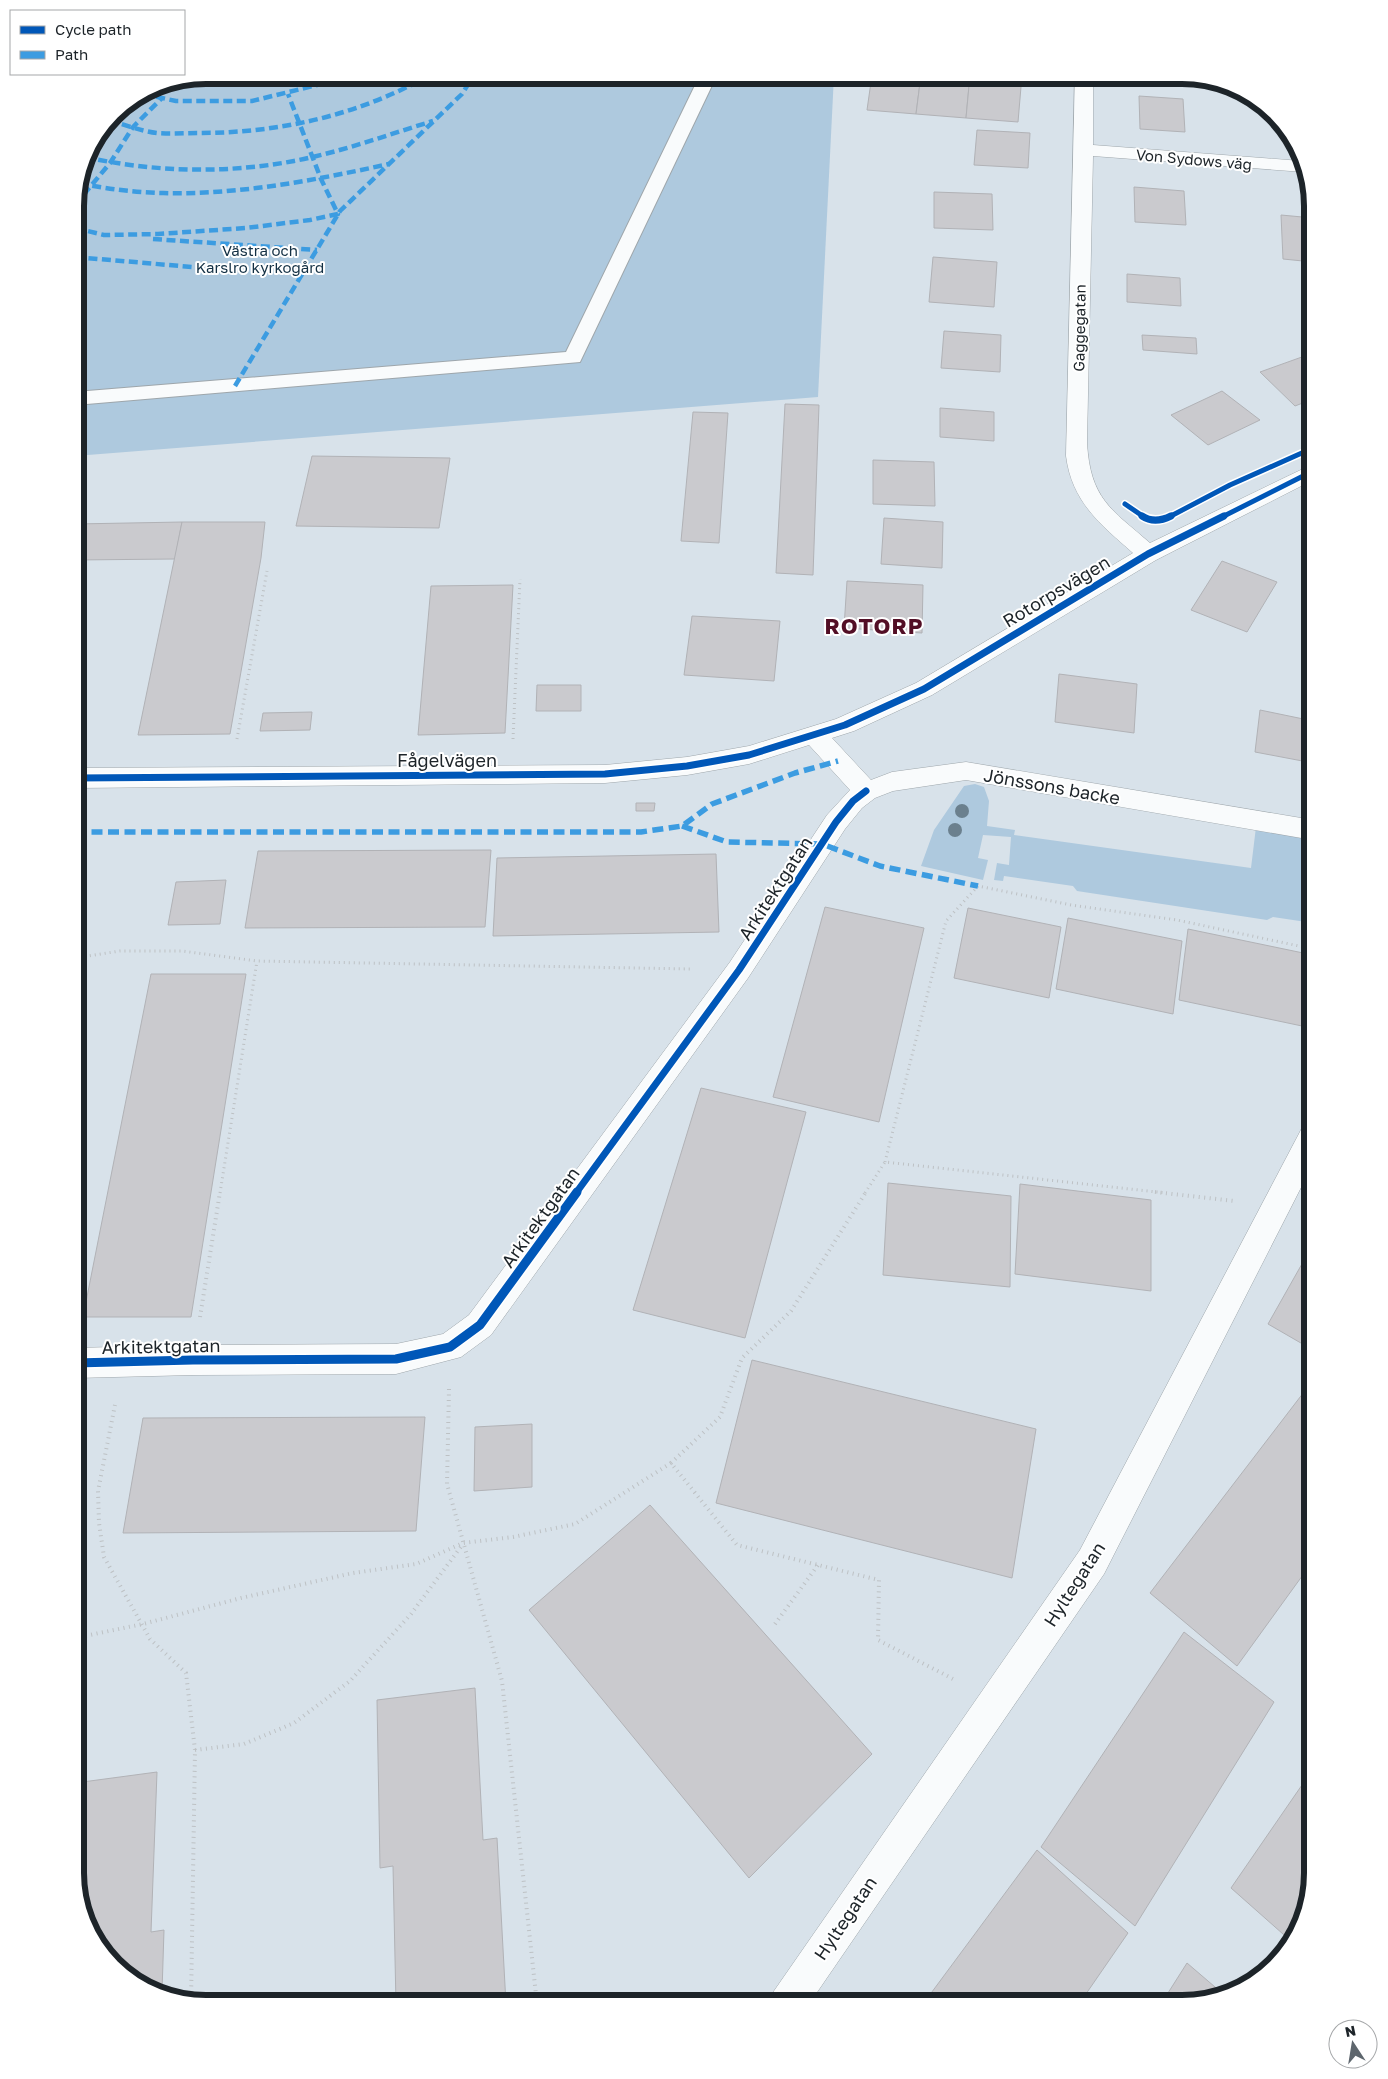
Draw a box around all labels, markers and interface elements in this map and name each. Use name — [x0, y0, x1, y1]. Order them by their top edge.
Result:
legend — [10, 10, 185, 75]
text: Cycle path — [55, 20, 131, 38]
text: Path — [55, 45, 88, 63]
street label: Von Sydows väg — [1135, 145, 1253, 173]
park label: Västra och Karslro kyrkogård — [196, 241, 324, 276]
street label: Gaggegatan — [1069, 284, 1089, 372]
street label: Rotorpsvägen — [998, 550, 1114, 632]
district label: ROTORP — [824, 612, 924, 639]
street label: Fågelvägen — [397, 749, 497, 771]
street label: Jönssons backe — [982, 763, 1122, 809]
street label: Arkitektgatan — [733, 832, 817, 944]
street label: Arkitektgatan — [496, 1162, 584, 1272]
street label: Arkitektgatan — [101, 1334, 221, 1358]
street label: Hyltegatan — [1039, 1538, 1109, 1630]
street label: Hyltegatan — [809, 1872, 881, 1964]
north arrow — [1328, 2019, 1378, 2069]
text: N — [1343, 2021, 1357, 2040]

